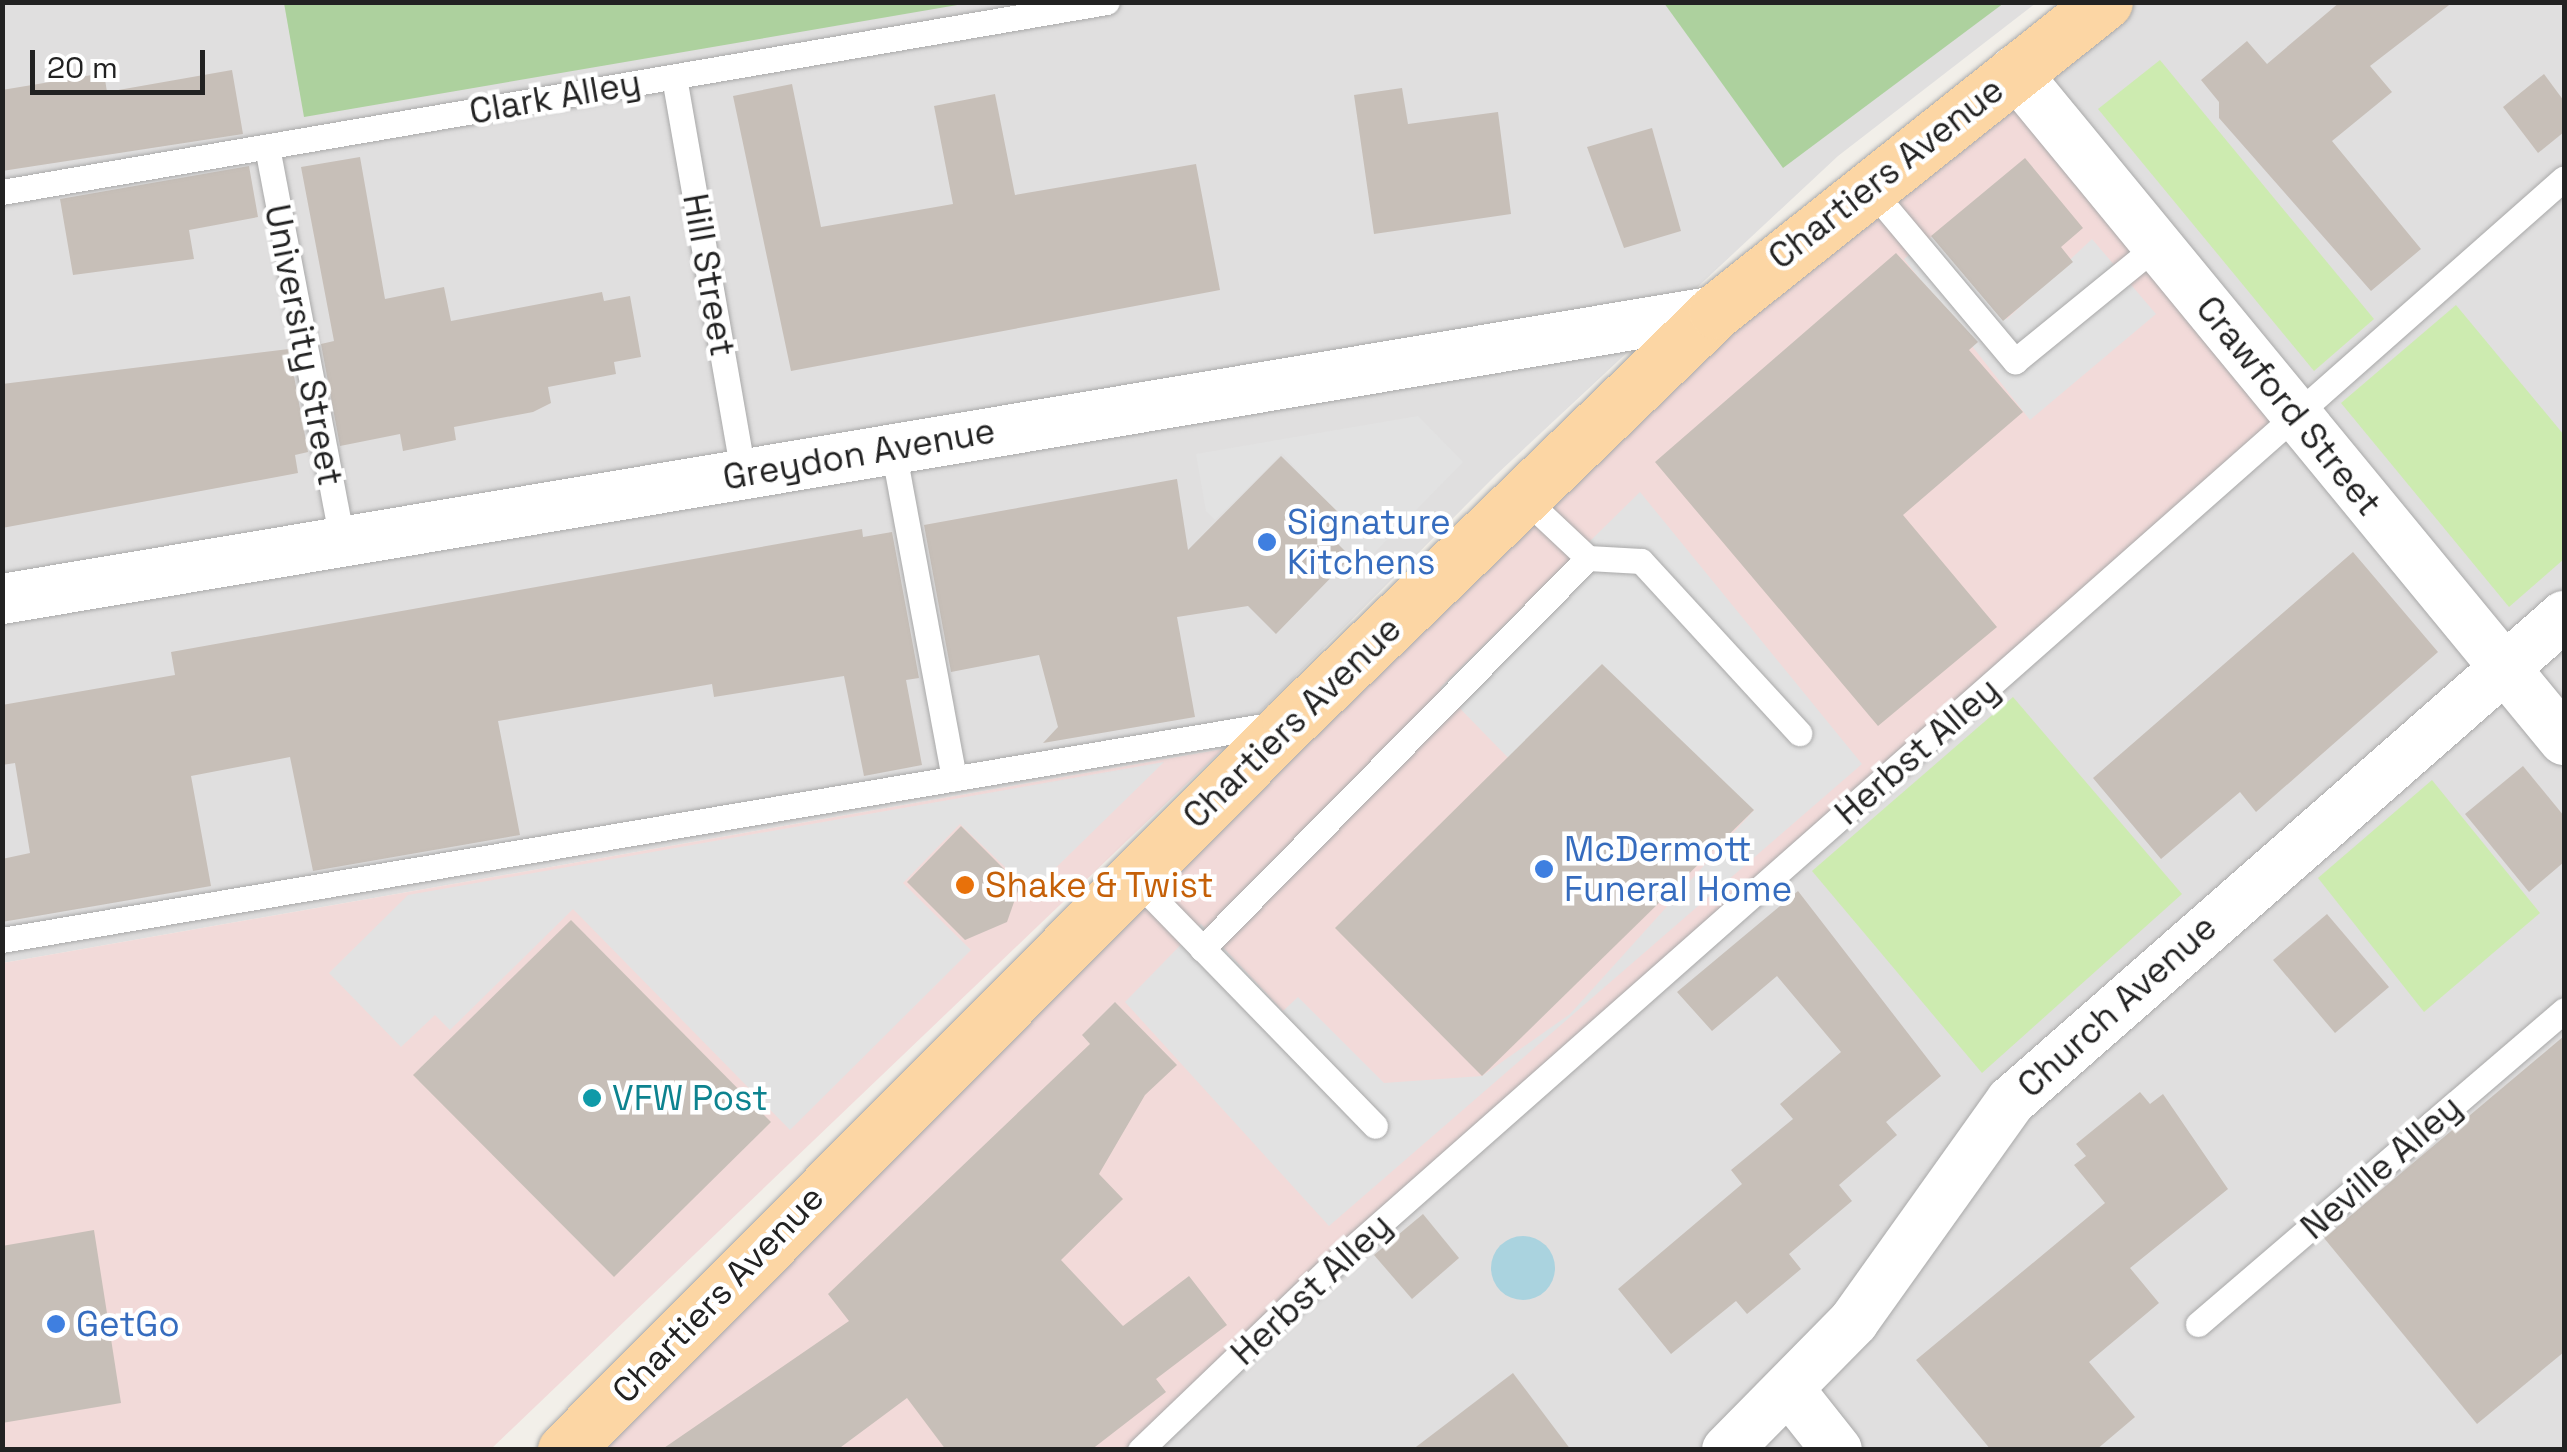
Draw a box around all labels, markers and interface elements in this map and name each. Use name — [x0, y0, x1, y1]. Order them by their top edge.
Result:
scale bar — [35, 30, 210, 92]
text: 20 m — [47, 48, 118, 87]
street label: Clark Alley — [466, 61, 644, 133]
street label: Chartiers Avenue — [1760, 68, 2012, 278]
street label: Hill Street — [674, 190, 744, 360]
street label: University Street — [256, 201, 352, 489]
street label: Crawford Street — [2188, 288, 2390, 524]
street label: Greydon Avenue — [719, 409, 999, 499]
place label: Signature Kitchens — [1287, 501, 1451, 583]
marker: Signature Kitchens — [1256, 531, 1278, 553]
street label: Chartiers Avenue — [1174, 607, 1410, 837]
street label: Herbst Alley — [1826, 668, 2008, 834]
place label: McDermott Funeral Home — [1564, 828, 1792, 910]
marker: McDermott Funeral Home — [1533, 858, 1555, 880]
place label: Shake & Twist — [985, 864, 1214, 906]
marker: Shake & Twist — [954, 874, 976, 896]
street label: Church Avenue — [2009, 906, 2225, 1106]
place label: VFW Post — [612, 1077, 768, 1119]
street label: Neville Alley — [2292, 1086, 2470, 1248]
marker: VFW Post — [581, 1087, 603, 1109]
street label: Chartiers Avenue — [603, 1176, 833, 1412]
street label: Herbst Alley — [1222, 1204, 1400, 1374]
place label: GetGo — [76, 1303, 180, 1345]
marker: GetGo — [45, 1313, 67, 1335]

